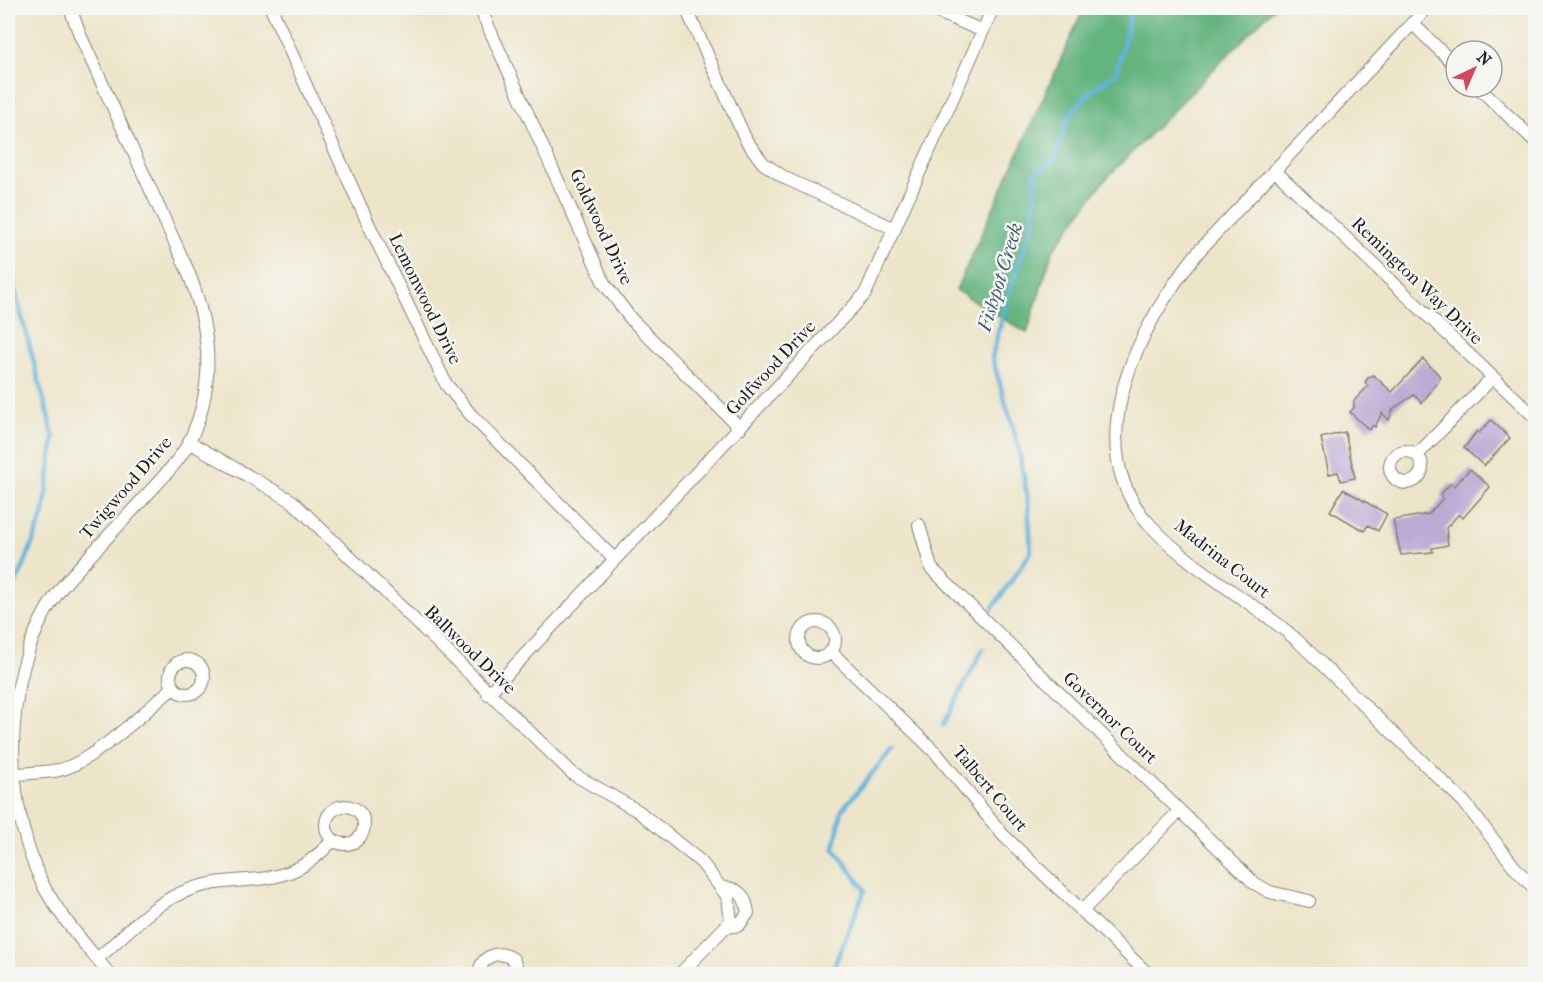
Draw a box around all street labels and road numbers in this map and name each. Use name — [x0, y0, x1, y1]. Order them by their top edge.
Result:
street label: Goldwood Drive — [565, 166, 637, 288]
street label: Remington Way Drive — [1347, 213, 1487, 349]
street label: Lemonwood Drive — [384, 230, 466, 368]
street label: Golfwood Drive — [722, 316, 820, 420]
street label: Twigwood Drive — [76, 432, 176, 544]
street label: Madrina Court — [1170, 515, 1274, 603]
street label: Ballwood Drive — [420, 601, 520, 699]
street label: Governor Court — [1058, 668, 1162, 769]
street label: Talbert Court — [948, 742, 1032, 837]

